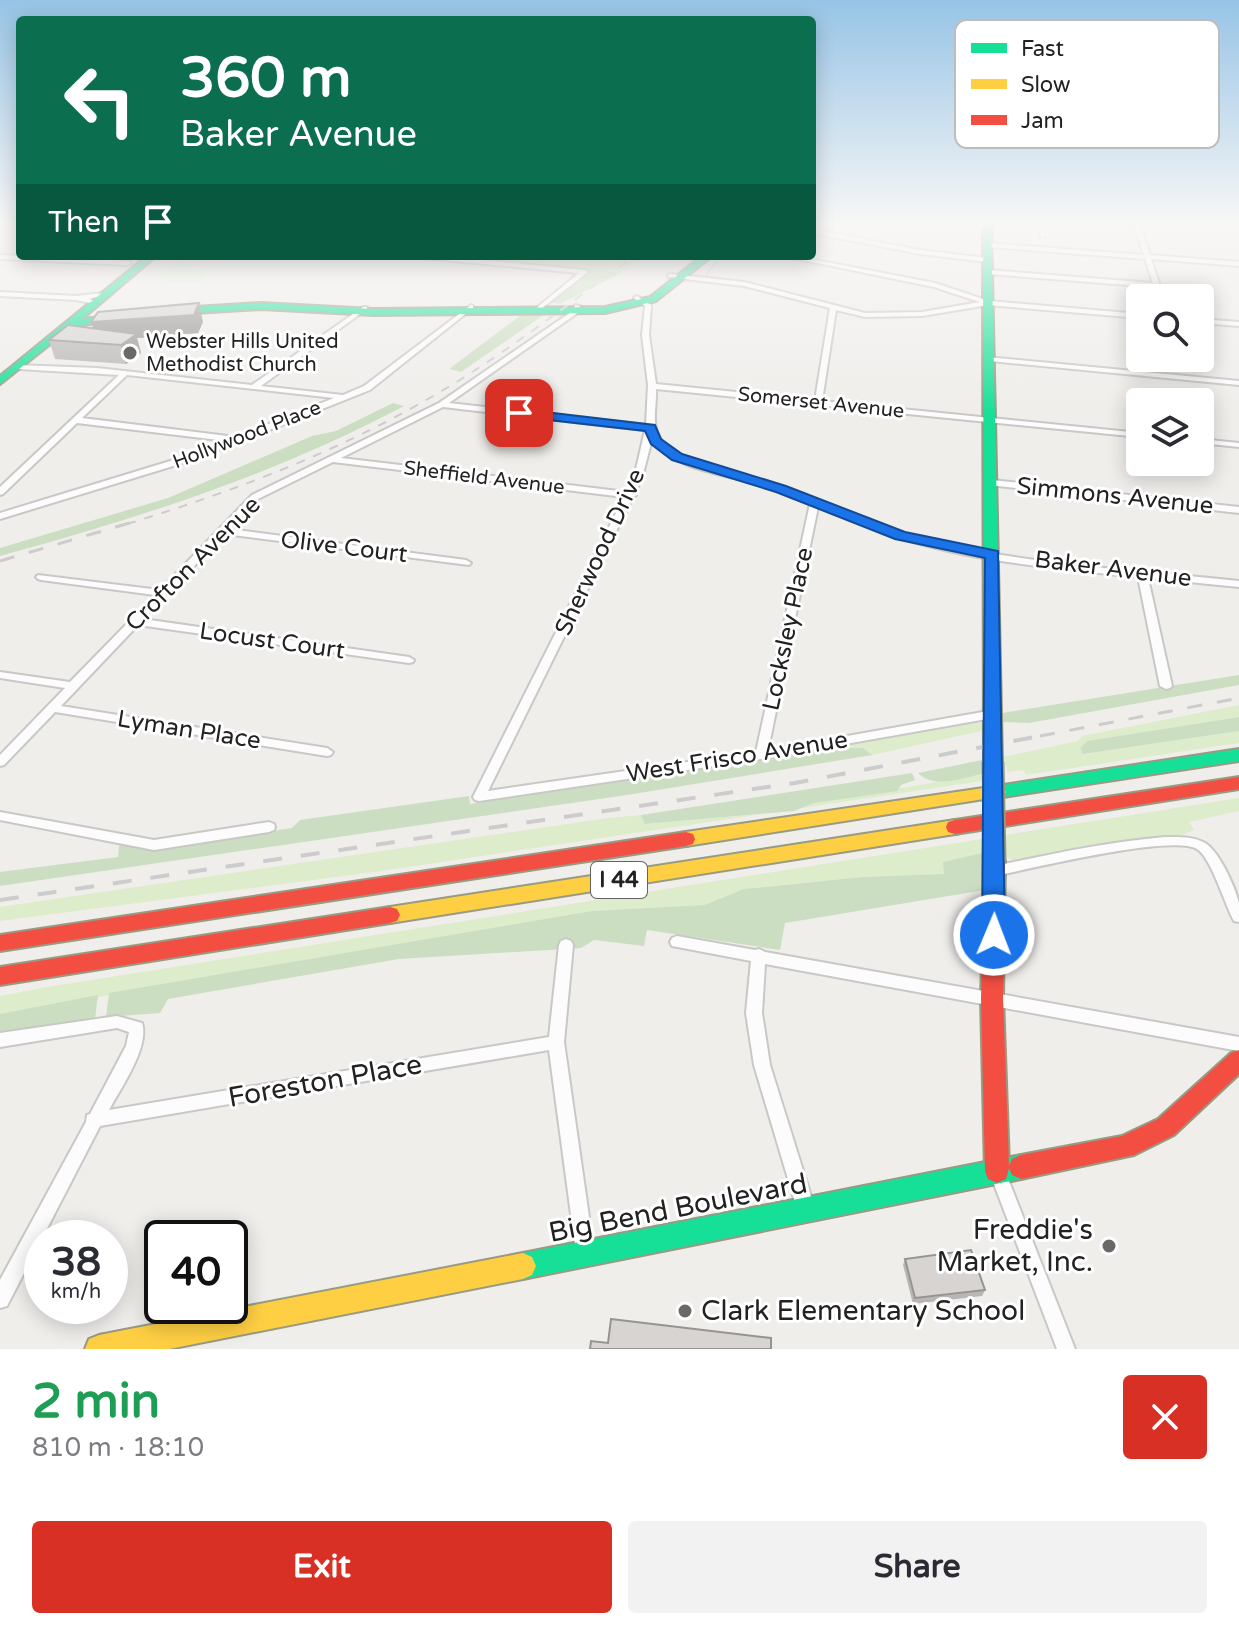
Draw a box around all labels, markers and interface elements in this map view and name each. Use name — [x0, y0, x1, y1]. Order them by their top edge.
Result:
legend — [955, 20, 1219, 148]
text: Fast — [1021, 36, 1064, 62]
text: 360 m — [180, 45, 351, 112]
icon: left — [48, 48, 152, 152]
text: Slow — [1021, 72, 1071, 98]
text: Jam — [1021, 108, 1064, 134]
text: Baker Avenue — [180, 113, 417, 156]
icon: arrive — [136, 200, 180, 244]
text: Then — [48, 204, 120, 241]
map controls — [1126, 284, 1214, 476]
button: search — [1126, 284, 1214, 372]
place label: Webster Hills United Methodist Church — [146, 330, 339, 377]
marker: Webster Hills United Methodist Church — [121, 344, 139, 362]
pin — [485, 379, 553, 447]
street label: Somerset Avenue — [737, 382, 905, 424]
button: layers — [1126, 388, 1214, 476]
icon: arrive — [497, 391, 541, 435]
street label: Hollywood Place — [169, 396, 325, 474]
street label: Sheffield Avenue — [402, 456, 566, 500]
street label: Sherwood Drive — [549, 464, 651, 640]
street label: Simmons Avenue — [1015, 471, 1215, 521]
street label: Crofton Avenue — [119, 490, 267, 638]
street label: Olive Court — [279, 525, 409, 569]
street label: Locksley Place — [757, 545, 819, 713]
street label: Baker Avenue — [1033, 545, 1193, 593]
street label: Locust Court — [197, 616, 347, 666]
street label: Lyman Place — [115, 704, 263, 756]
street label: West Frisco Avenue — [624, 725, 850, 789]
road number: I 44 — [591, 862, 647, 898]
position arrow — [952, 893, 1036, 977]
street label: Foreston Place — [225, 1047, 425, 1115]
street label: Big Bend Boulevard — [546, 1166, 810, 1250]
place label: Freddie's Market, Inc. — [936, 1213, 1093, 1279]
speed limit sign: 40 — [144, 1220, 248, 1324]
marker: Freddie's Market, Inc. — [1100, 1237, 1118, 1255]
text: 38 — [51, 1238, 101, 1286]
text: km/h — [51, 1280, 101, 1304]
place label: Clark Elementary School — [701, 1294, 1025, 1328]
marker: Clark Elementary School — [676, 1302, 694, 1320]
text: 2 min — [32, 1373, 160, 1431]
button: close — [1123, 1375, 1207, 1459]
text: 810 m · 18:10 — [32, 1432, 204, 1463]
button: Exit — [32, 1521, 612, 1613]
button: Share — [628, 1521, 1207, 1613]

